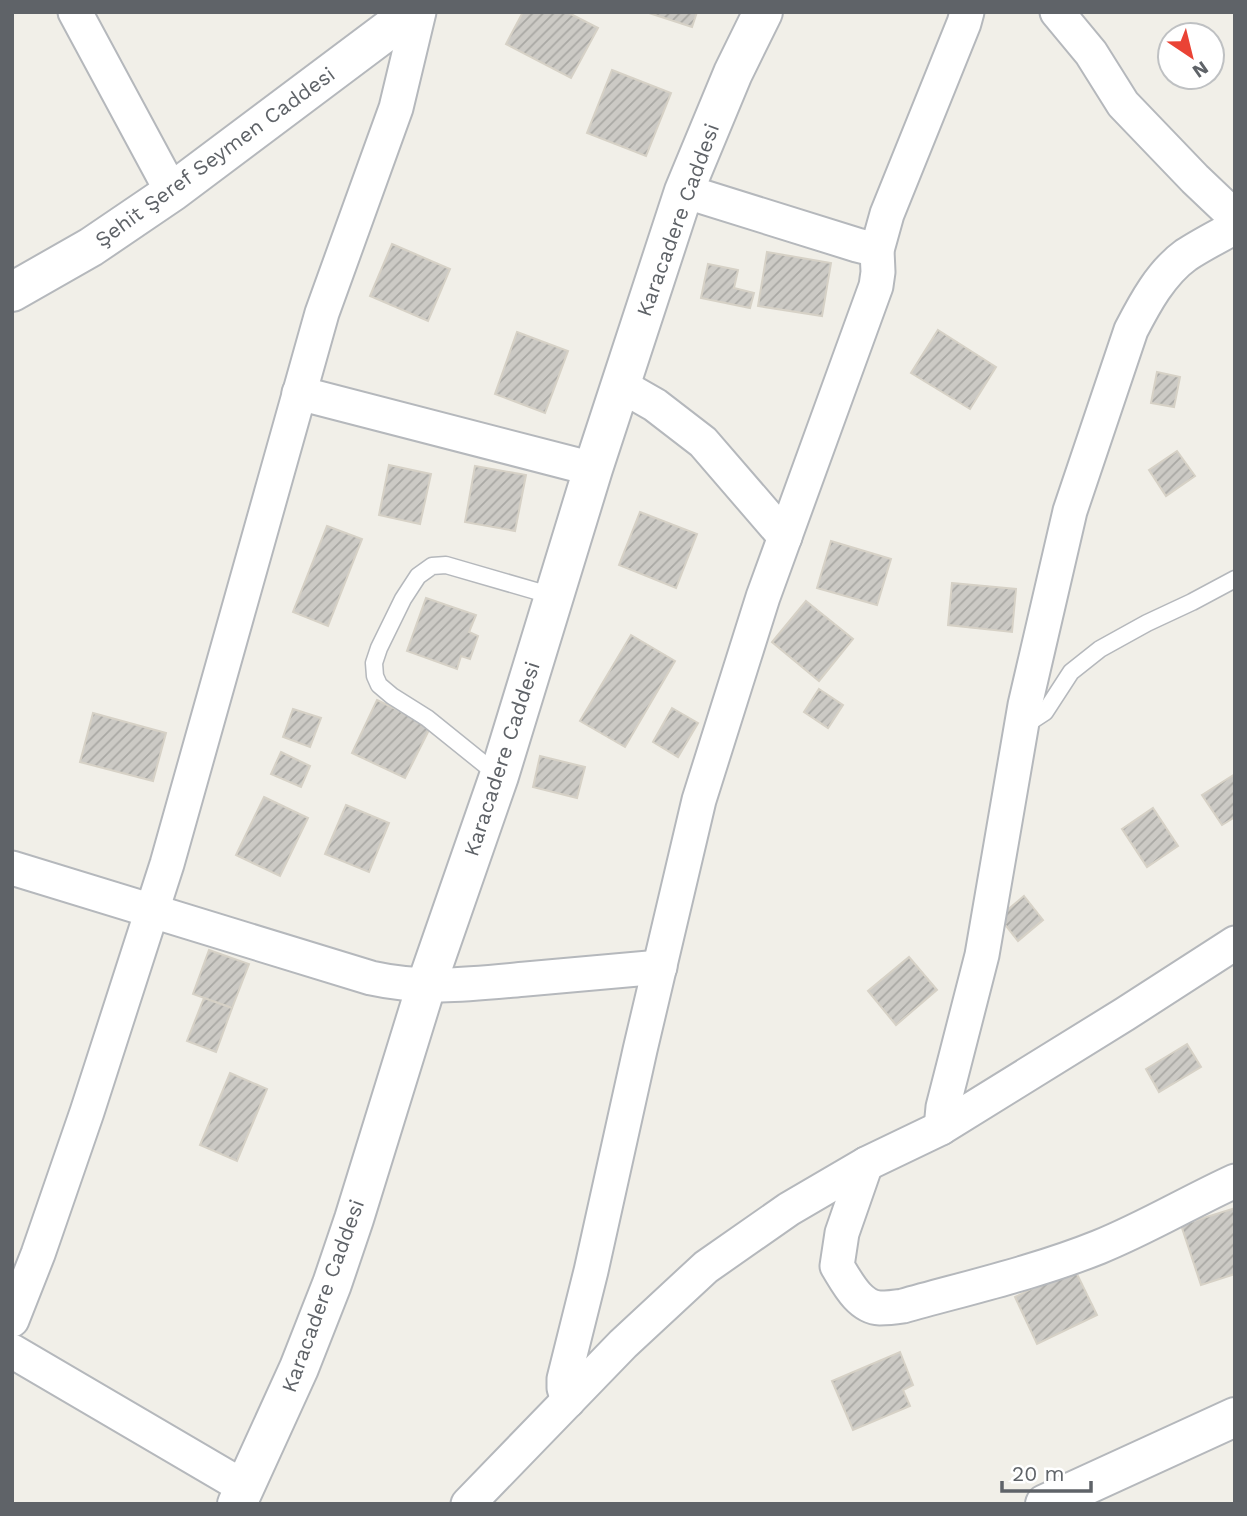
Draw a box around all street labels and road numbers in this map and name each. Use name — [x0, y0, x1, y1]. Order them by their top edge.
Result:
street label: Şehit Şeref Seymen Caddesi — [90, 61, 339, 252]
street label: Karacadere Caddesi — [631, 120, 724, 320]
street label: Karacadere Caddesi — [458, 658, 545, 859]
street label: Karacadere Caddesi — [276, 1196, 369, 1396]

